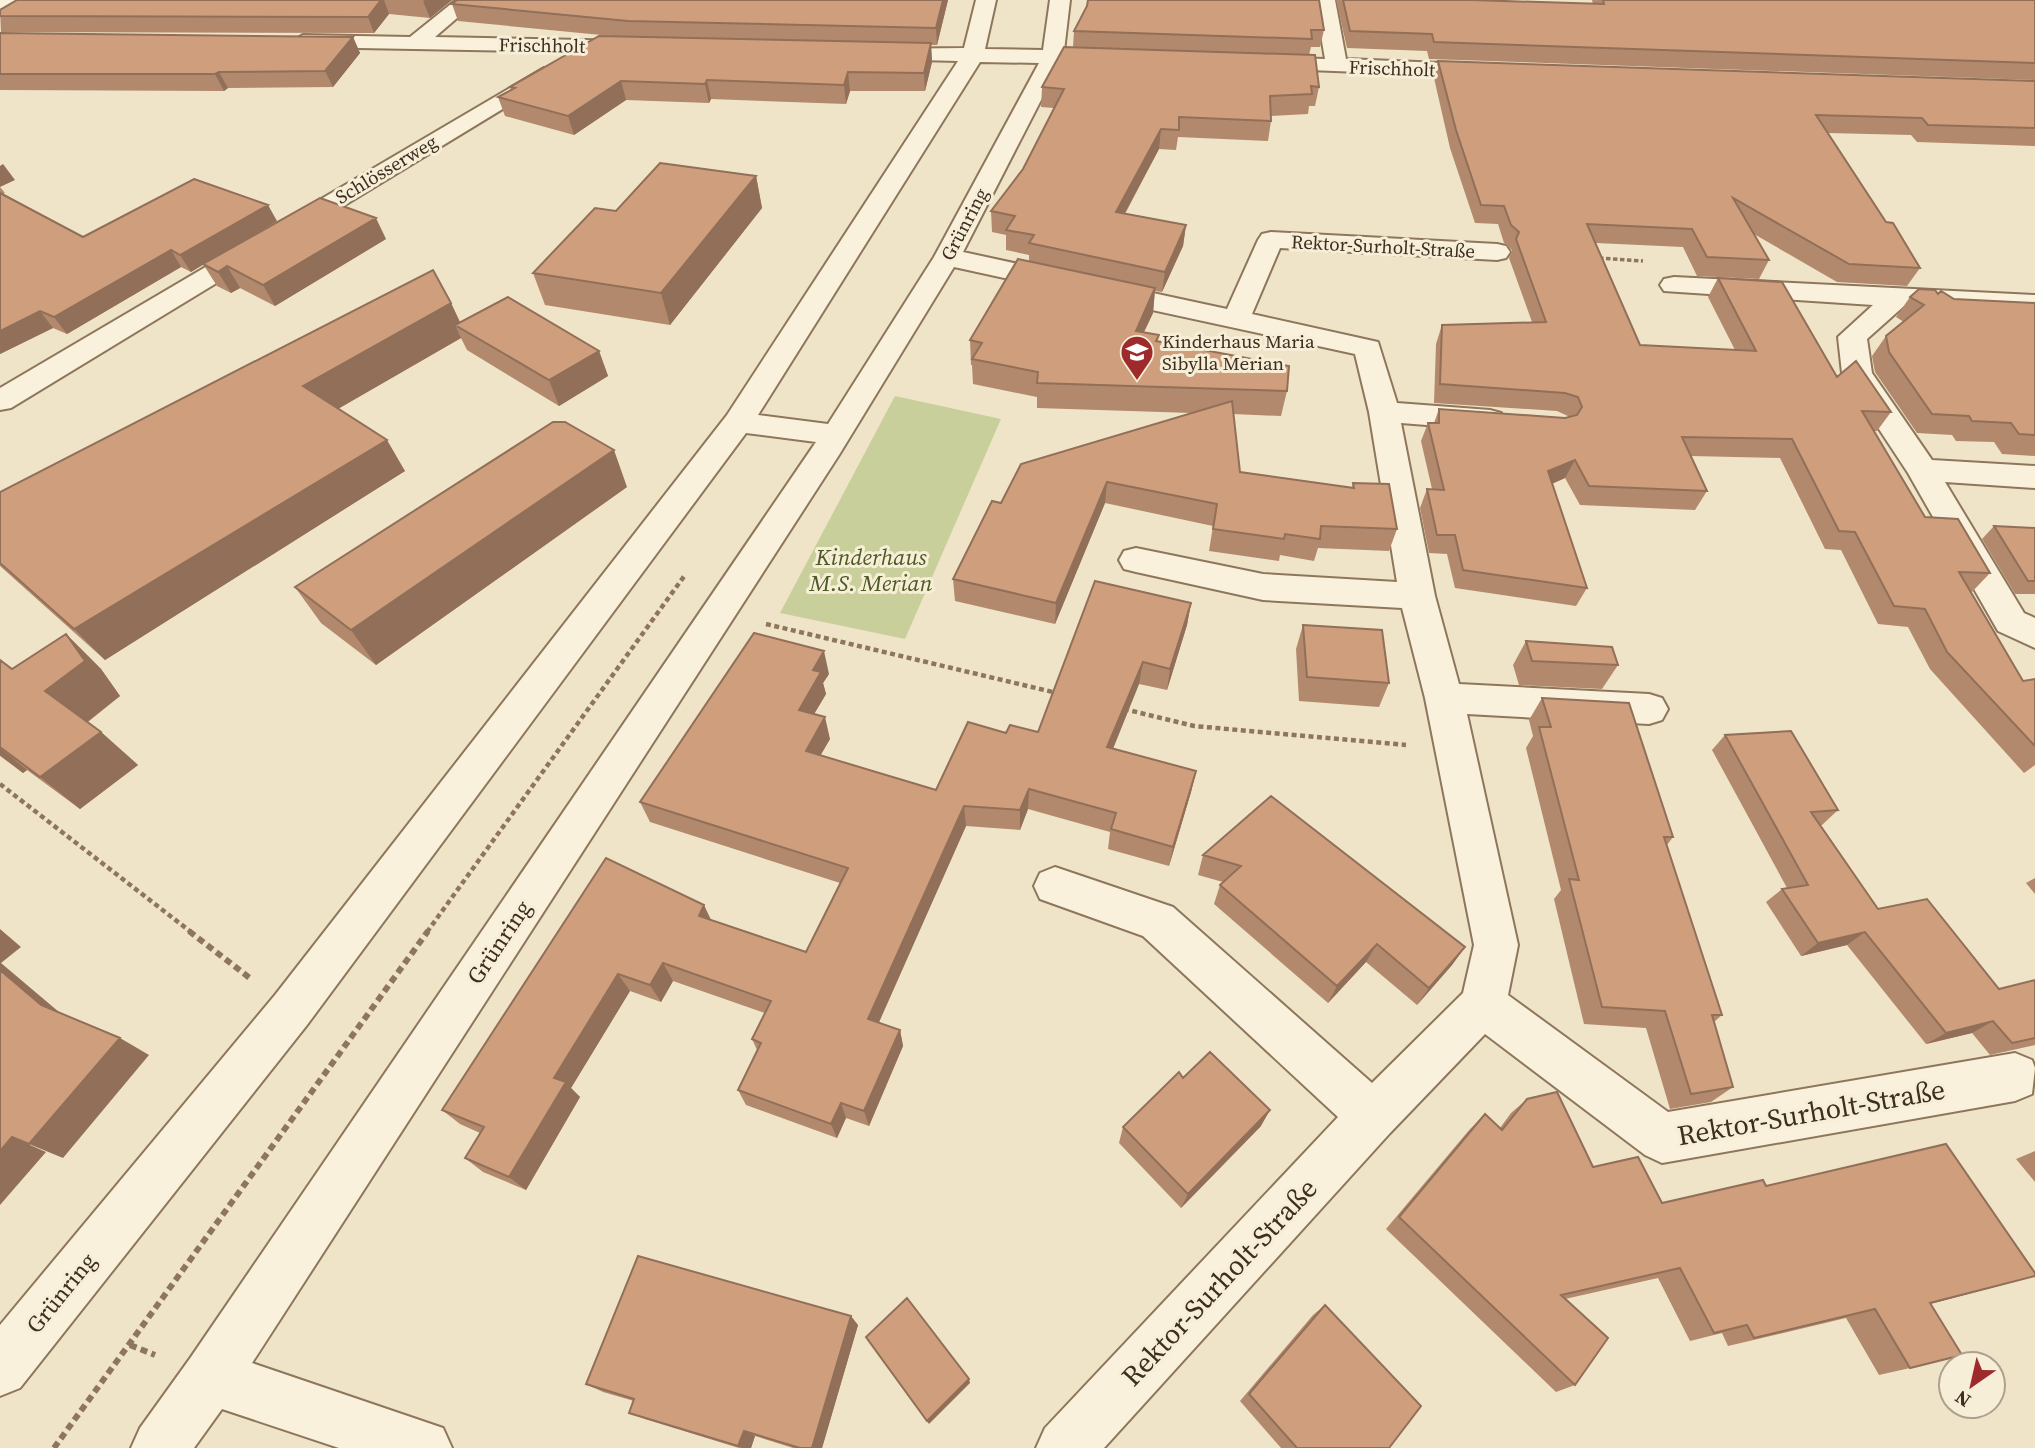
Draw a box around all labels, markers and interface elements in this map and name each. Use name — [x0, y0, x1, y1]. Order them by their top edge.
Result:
street label: Frischholt — [499, 31, 586, 59]
street label: Frischholt — [1348, 53, 1437, 83]
street label: Schlösserweg — [330, 128, 442, 210]
street label: Grünring — [934, 183, 994, 265]
street label: Rektor-Surholt-Straße — [1290, 228, 1476, 264]
place label: Kinderhaus Maria Sibylla Merian — [1162, 328, 1315, 376]
school or university icon: Kinderhaus Maria Sibylla Merian — [1118, 333, 1156, 382]
park label: Kinderhaus M.S. Merian — [808, 541, 933, 599]
street label: Grünring — [459, 894, 539, 990]
street label: Rektor-Surholt-Straße — [1674, 1070, 1948, 1154]
street label: Rektor-Surholt-Straße — [1113, 1170, 1325, 1394]
street label: Grünring — [19, 1246, 103, 1340]
north arrow — [1937, 1350, 2007, 1420]
text: N — [1949, 1384, 1976, 1414]

